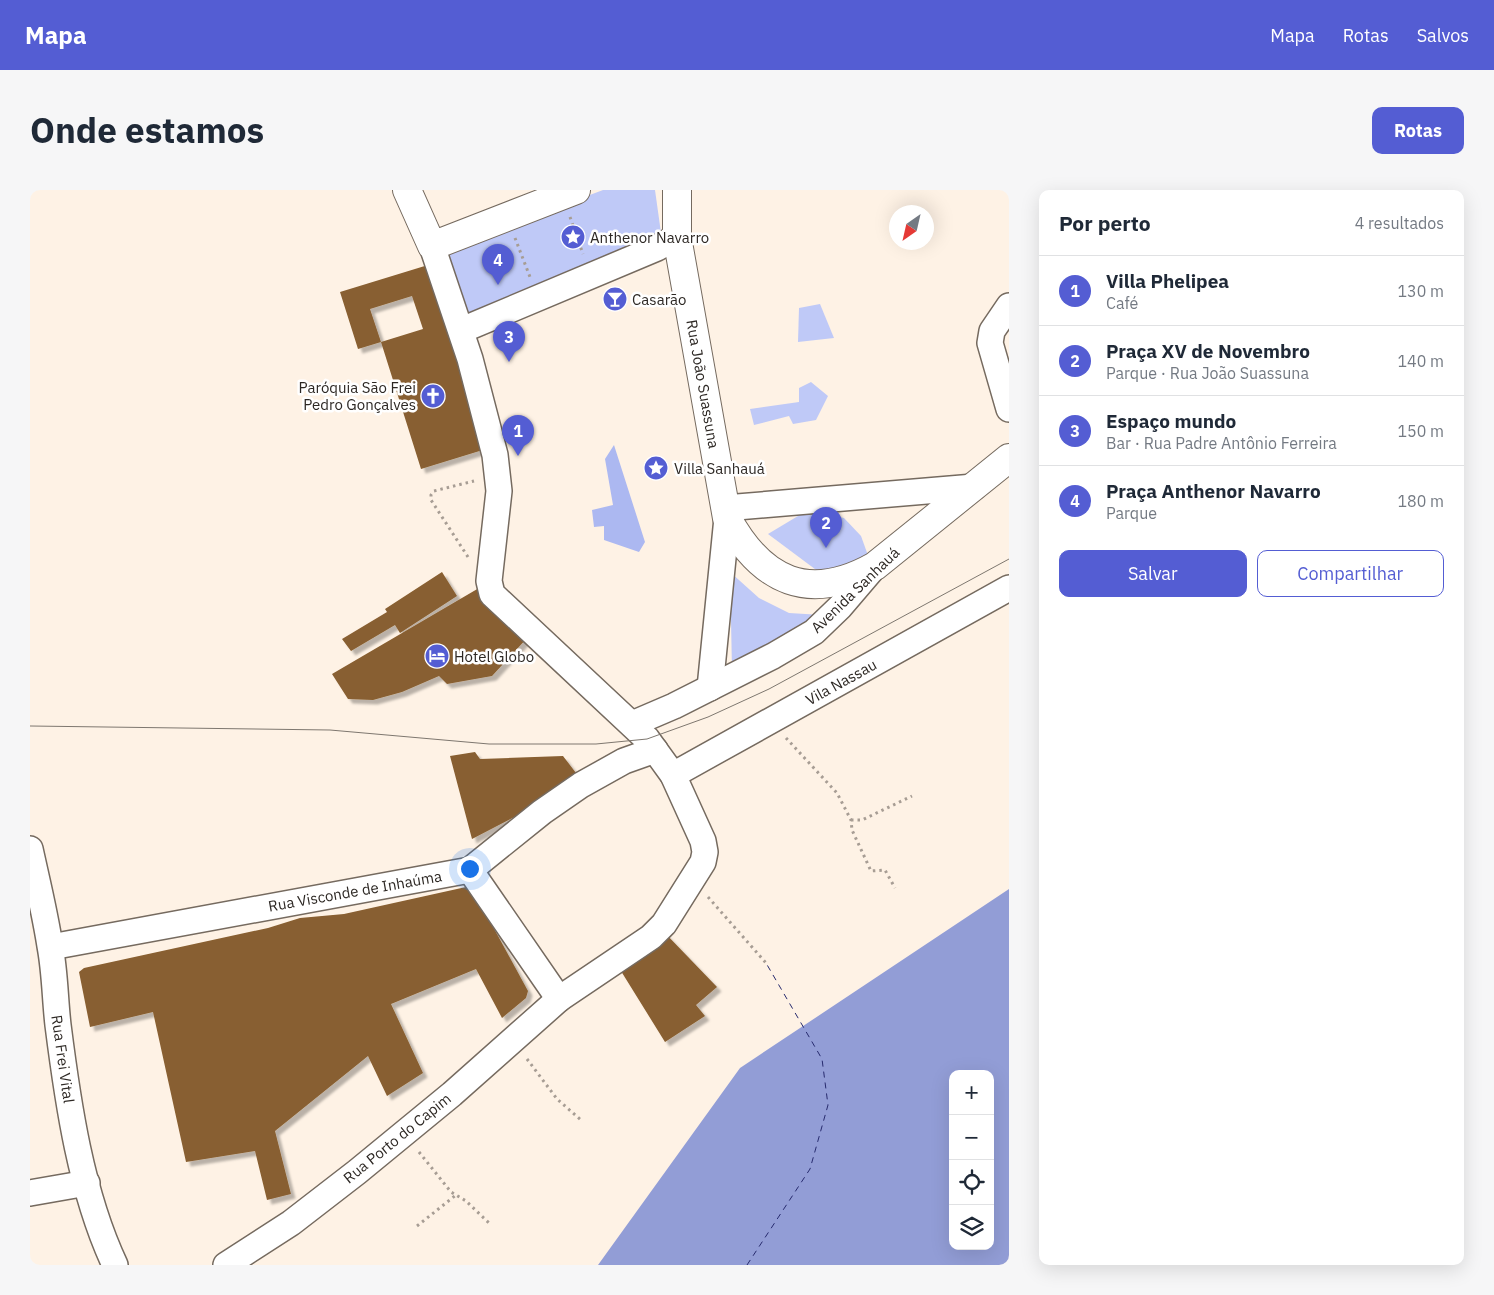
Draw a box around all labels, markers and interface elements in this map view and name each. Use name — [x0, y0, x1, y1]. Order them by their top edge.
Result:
text: Mapa — [25, 19, 87, 51]
text: Mapa — [1270, 24, 1315, 47]
text: Rotas — [1343, 24, 1389, 47]
text: Salvos — [1417, 24, 1469, 47]
text: Onde estamos — [30, 107, 264, 153]
button: Rotas — [1372, 107, 1464, 154]
north arrow — [889, 205, 934, 250]
text: Por perto — [1059, 209, 1151, 237]
text: 4 resultados — [1355, 213, 1444, 233]
place icon: Anthenor Navarro — [560, 224, 586, 250]
place label: Anthenor Navarro — [590, 228, 709, 247]
pin: 4 — [482, 244, 514, 285]
text: Villa Phelipea — [1106, 269, 1229, 293]
text: 1 — [1070, 281, 1080, 301]
text: 130 m — [1397, 281, 1444, 301]
bar icon: Casarão — [602, 286, 628, 312]
place label: Casarão — [632, 290, 687, 309]
text: Café — [1106, 293, 1138, 313]
street label: Rua João Suassuna — [682, 318, 724, 450]
pin: 3 — [493, 321, 525, 362]
text: Praça XV de Novembro — [1106, 339, 1310, 363]
text: 2 — [1070, 351, 1080, 371]
text: 140 m — [1397, 351, 1444, 371]
text: Parque · Rua João Suassuna — [1106, 363, 1309, 383]
place label: Paróquia São Frei Pedro Gonçalves — [299, 378, 416, 414]
church icon: Paróquia São Frei Pedro Gonçalves — [420, 383, 446, 409]
text: Espaço mundo — [1106, 409, 1236, 433]
pin: 1 — [502, 415, 534, 456]
text: 3 — [1070, 421, 1080, 441]
text: 150 m — [1397, 421, 1444, 441]
text: Bar · Rua Padre Antônio Ferreira — [1106, 433, 1337, 453]
place icon: Villa Sanhauá — [643, 455, 669, 481]
place label: Villa Sanhauá — [674, 459, 765, 478]
text: Praça Anthenor Navarro — [1106, 479, 1321, 503]
text: 4 — [1070, 491, 1080, 511]
text: 180 m — [1397, 491, 1444, 511]
text: Parque — [1106, 503, 1157, 523]
pin: 2 — [810, 507, 842, 548]
street label: Avenida Sanhauá — [807, 543, 903, 637]
button: Salvar — [1059, 550, 1247, 597]
button: Compartilhar — [1257, 550, 1444, 597]
hotel icon: Hotel Globo — [424, 643, 450, 669]
place label: Hotel Globo — [454, 647, 534, 666]
street label: Vila Nassau — [802, 655, 880, 709]
your location — [457, 856, 483, 882]
street label: Rua Visconde de Inhaúma — [267, 866, 443, 916]
street label: Rua Frei Vital — [47, 1014, 79, 1104]
map controls — [949, 1070, 994, 1250]
button: + — [949, 1070, 994, 1115]
street label: Rua Porto do Capim — [339, 1089, 455, 1187]
button: − — [949, 1115, 994, 1160]
button: locate — [949, 1160, 994, 1205]
button: layers — [949, 1205, 994, 1250]

